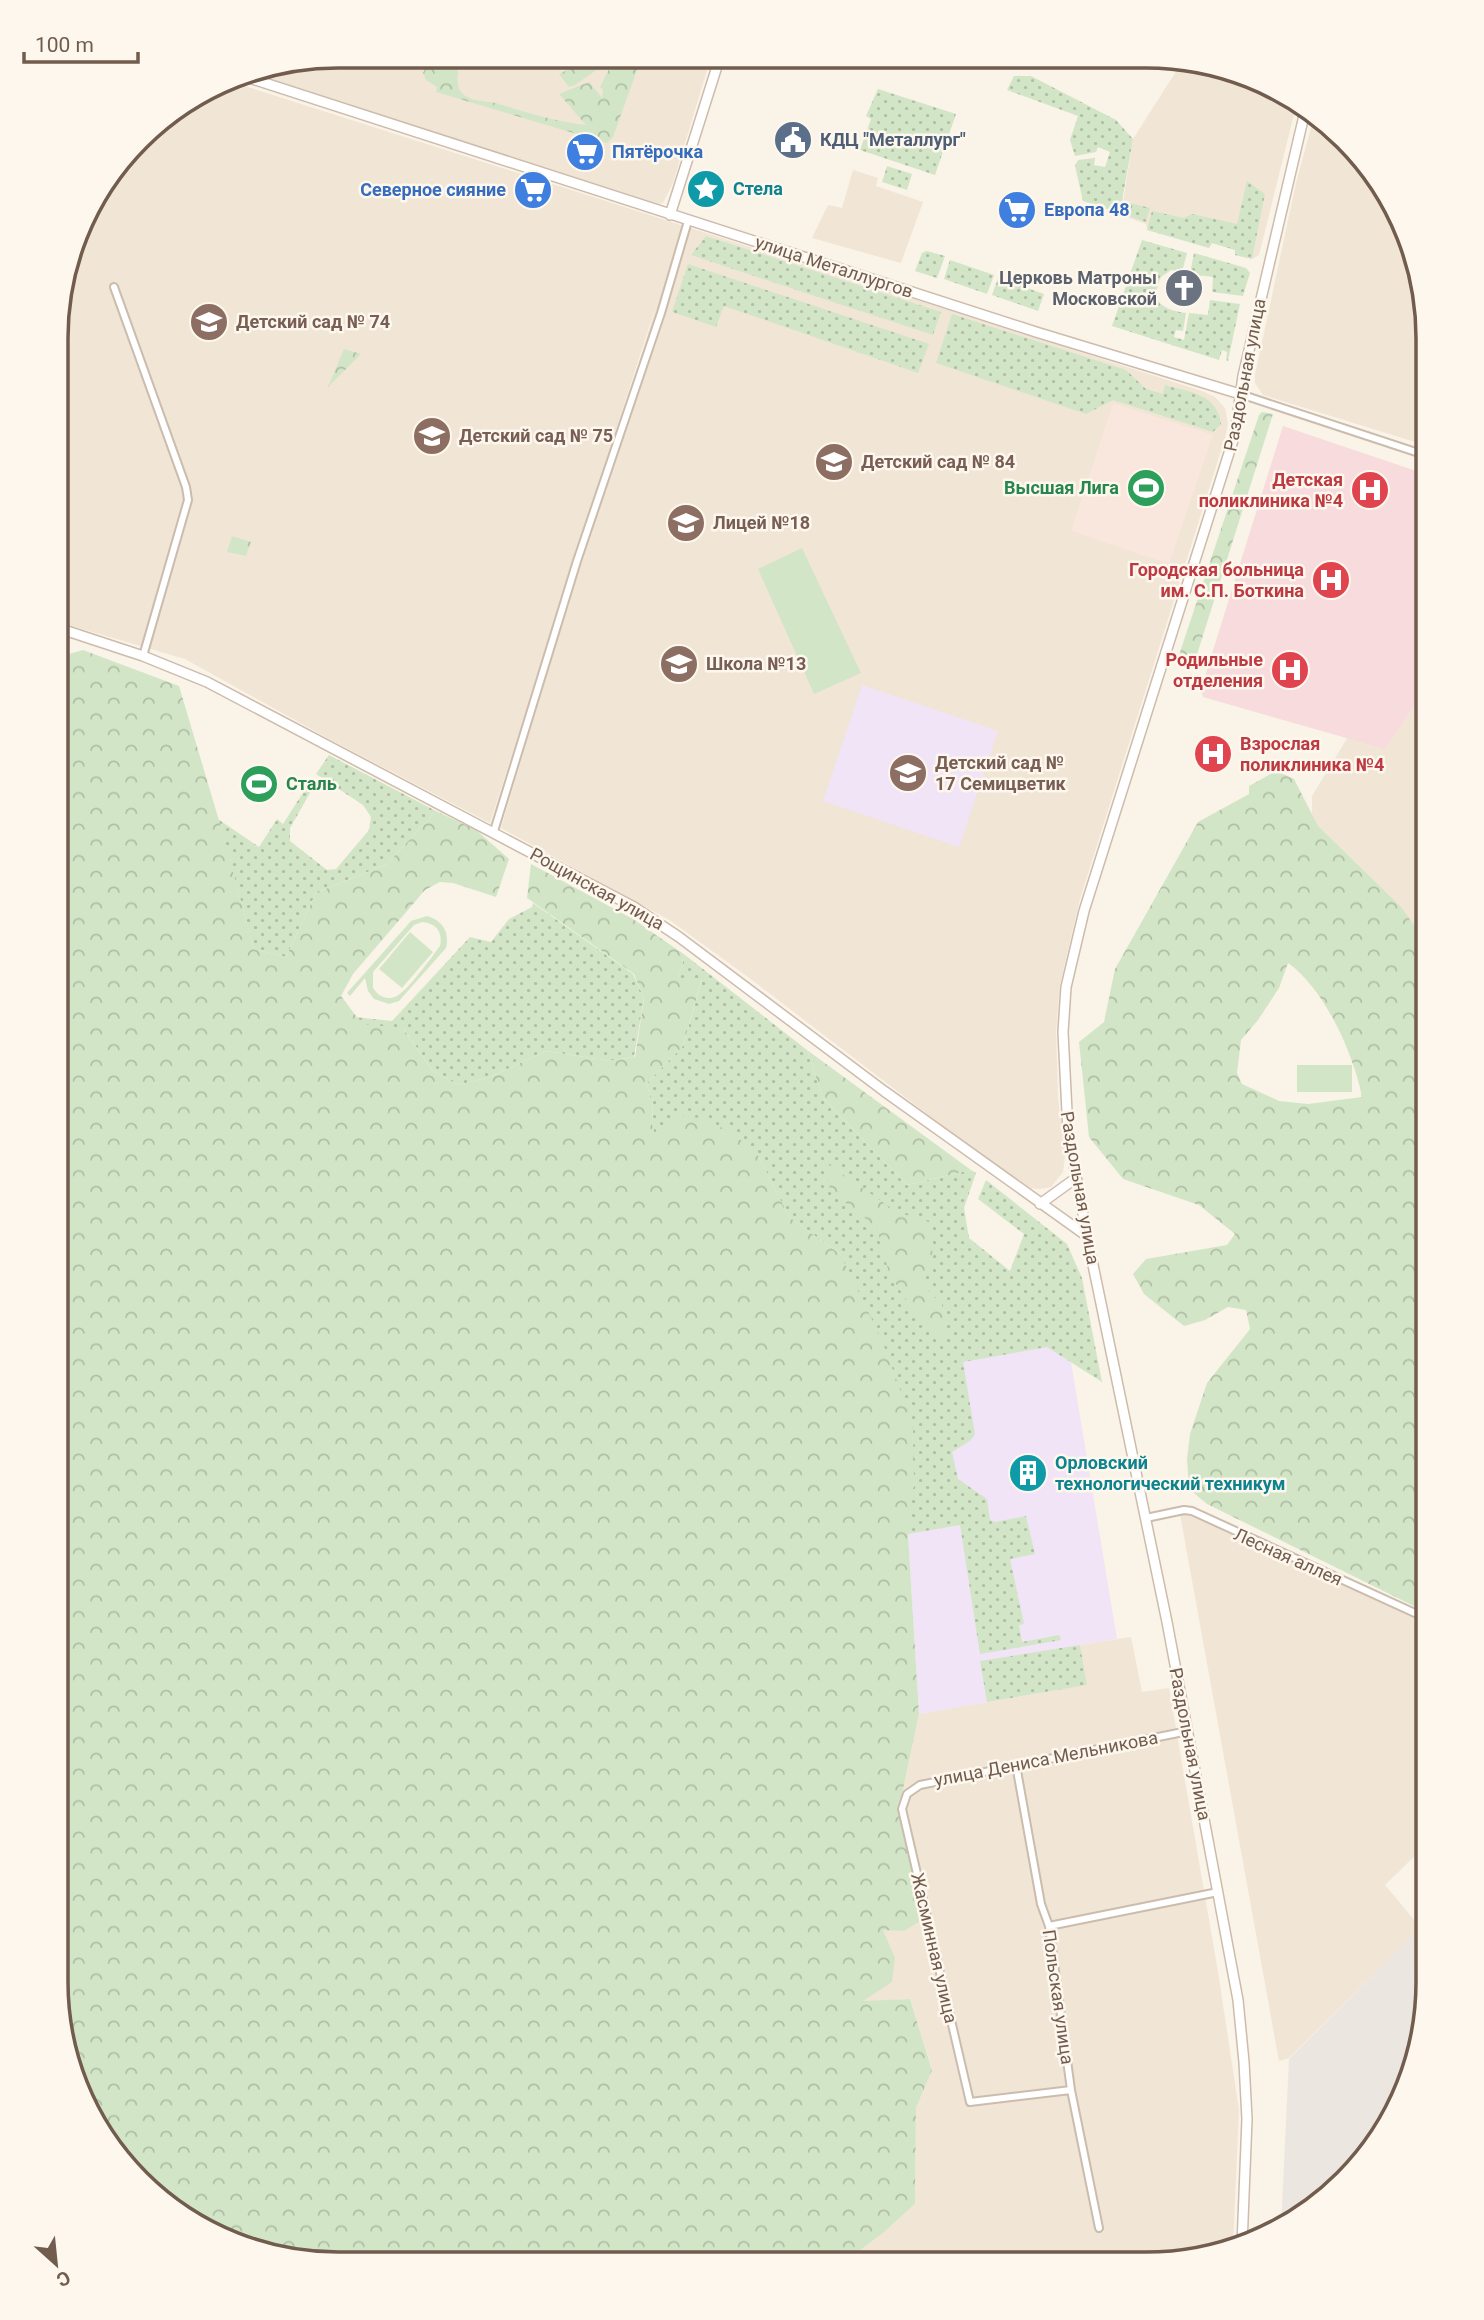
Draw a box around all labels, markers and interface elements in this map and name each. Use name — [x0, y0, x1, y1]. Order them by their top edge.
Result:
scale bar — [24, 21, 138, 65]
text: 100 m — [35, 33, 94, 57]
public building icon: КДЦ "Металлург" — [772, 119, 814, 161]
place label: КДЦ "Металлург" — [820, 129, 966, 150]
supermarket icon: Пятёрочка — [564, 131, 606, 173]
place label: Пятёрочка — [612, 141, 703, 162]
place icon: Стела — [685, 168, 727, 210]
supermarket icon: Северное сияние — [512, 169, 554, 211]
place label: Стела — [733, 178, 783, 199]
place label: Северное сияние — [360, 179, 506, 200]
supermarket icon: Европа 48 — [996, 189, 1038, 231]
place label: Европа 48 — [1044, 199, 1130, 220]
street label: улица Металлургов — [753, 231, 916, 302]
place label: Церковь Матроны Московской — [999, 267, 1157, 309]
church icon: Церковь Матроны Московской — [1163, 267, 1205, 309]
street label: Раздольная улица — [1219, 297, 1270, 453]
school or university icon: Детский сад № 74 — [188, 301, 230, 343]
place label: Детский сад № 74 — [236, 311, 390, 332]
school or university icon: Детский сад № 75 — [411, 415, 453, 457]
place label: Детский сад № 75 — [459, 425, 613, 446]
school or university icon: Детский сад № 84 — [813, 441, 855, 483]
place label: Детский сад № 84 — [861, 451, 1015, 472]
sports icon: Высшая Лига — [1125, 467, 1167, 509]
place label: Детская поликлиника №4 — [1199, 469, 1343, 511]
hospital icon: Детская поликлиника №4 — [1349, 469, 1391, 511]
place label: Высшая Лига — [1004, 477, 1119, 498]
school or university icon: Лицей №18 — [665, 502, 707, 544]
place label: Лицей №18 — [713, 512, 810, 533]
place label: Городская больница им. С.П. Боткина — [1129, 559, 1304, 601]
hospital icon: Городская больница им. С.П. Боткина — [1310, 559, 1352, 601]
school or university icon: Школа №13 — [658, 643, 700, 685]
place label: Родильные отделения — [1165, 649, 1263, 691]
hospital icon: Родильные отделения — [1269, 649, 1311, 691]
place label: Школа №13 — [706, 653, 806, 674]
hospital icon: Взрослая поликлиника №4 — [1192, 733, 1234, 775]
place label: Взрослая поликлиника №4 — [1240, 733, 1384, 775]
school or university icon: Детский сад № 17 Семицветик — [887, 752, 929, 794]
place label: Детский сад № 17 Семицветик — [935, 752, 1067, 794]
sports icon: Сталь — [238, 763, 280, 805]
place label: Сталь — [286, 773, 337, 794]
street label: Рощинская улица — [527, 843, 668, 934]
street label: Раздольная улица — [1057, 1110, 1104, 1266]
building icon: Орловский технологический техникум — [1007, 1452, 1049, 1494]
place label: Орловский технологический техникум — [1055, 1452, 1286, 1494]
street label: Лесная аллея — [1231, 1523, 1346, 1590]
street label: Раздольная улица — [1165, 1666, 1216, 1822]
street label: улица Дениса Мельникова — [932, 1726, 1160, 1791]
street label: Жасминная улица — [907, 1871, 962, 2025]
street label: Польская улица — [1039, 1928, 1078, 2066]
north arrow — [21, 2229, 91, 2299]
text: С — [53, 2266, 74, 2292]

